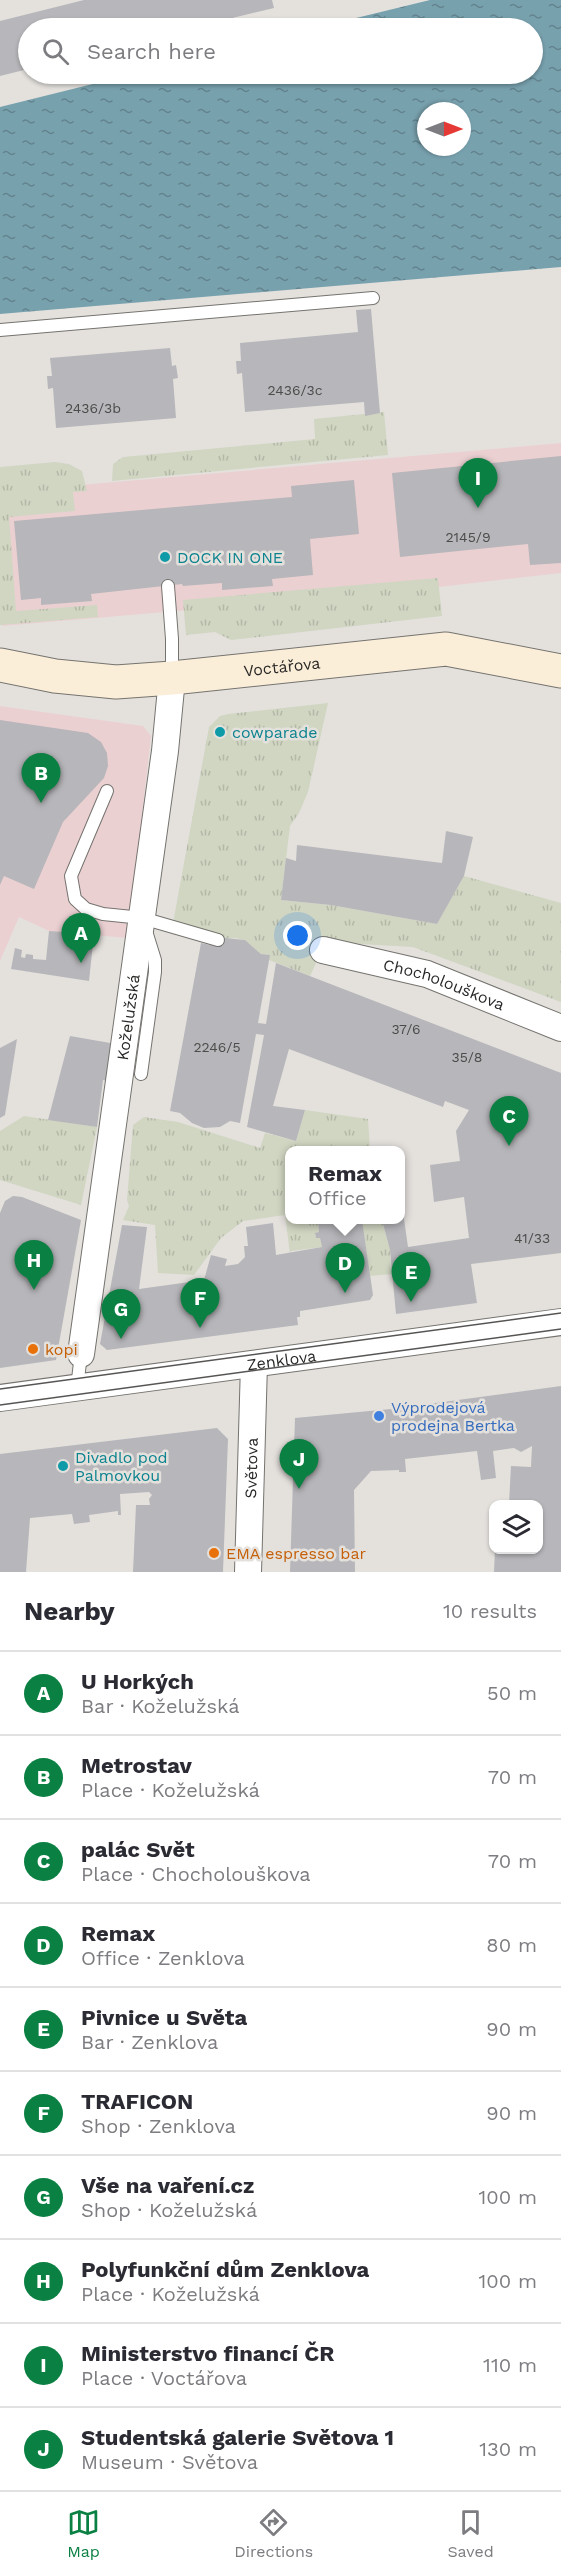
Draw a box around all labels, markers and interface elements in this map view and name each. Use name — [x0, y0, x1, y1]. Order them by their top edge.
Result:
search box — [18, 18, 543, 84]
icon: search — [39, 35, 72, 68]
text: Search here — [87, 39, 216, 64]
north arrow — [417, 102, 471, 156]
house number: 2436/3c — [267, 382, 323, 398]
house number: 2436/3b — [65, 400, 121, 416]
pin: I — [458, 458, 498, 508]
house number: 2145/9 — [445, 529, 491, 545]
place label: DOCK IN ONE — [177, 548, 283, 567]
marker: DOCK IN ONE — [158, 550, 172, 564]
street label: Voctářova — [243, 653, 321, 680]
place label: cowparade — [232, 723, 317, 742]
marker: cowparade — [213, 725, 227, 739]
pin: B — [22, 754, 60, 803]
pin: A — [62, 914, 100, 963]
your location — [283, 921, 312, 950]
street label: Chocholouškova — [382, 955, 508, 1014]
street label: Koželužská — [113, 973, 143, 1062]
house number: 37/6 — [391, 1021, 421, 1037]
house number: 2246/5 — [193, 1039, 241, 1055]
house number: 35/8 — [452, 1049, 482, 1065]
pin: C — [490, 1096, 528, 1146]
popup — [285, 1146, 405, 1224]
text: Remax — [308, 1161, 382, 1186]
text: Office — [308, 1186, 367, 1210]
house number: 41/33 — [514, 1230, 550, 1246]
pin: H — [15, 1240, 54, 1290]
pin: D — [326, 1244, 364, 1293]
pin: E — [392, 1252, 430, 1302]
pin: F — [180, 1278, 220, 1328]
pin: G — [102, 1290, 140, 1339]
place label: kopi — [45, 1340, 78, 1359]
marker: kopi — [26, 1342, 40, 1356]
street label: Zenklova — [246, 1346, 317, 1374]
place label: Výprodejová prodejna Bertka — [391, 1398, 515, 1435]
marker: Výprodejová prodejna Bertka — [372, 1409, 386, 1423]
street label: Světova — [241, 1437, 261, 1499]
pin: J — [280, 1440, 318, 1489]
place label: Divadlo pod Palmovkou — [75, 1448, 168, 1485]
marker: Divadlo pod Palmovkou — [56, 1459, 70, 1473]
map controls — [489, 1500, 543, 1554]
button: layers — [489, 1500, 543, 1554]
place label: EMA espresso bar — [226, 1544, 366, 1563]
marker: EMA espresso bar — [207, 1546, 221, 1560]
text: Nearby — [24, 1596, 115, 1626]
text: 10 results — [443, 1599, 537, 1623]
text: U Horkých — [81, 1669, 194, 1694]
text: A — [37, 1681, 50, 1705]
text: 50 m — [487, 1681, 537, 1705]
text: Bar · Koželužská — [81, 1694, 240, 1718]
text: Metrostav — [81, 1753, 192, 1778]
text: B — [37, 1765, 50, 1789]
text: 70 m — [488, 1765, 537, 1789]
text: Place · Koželužská — [81, 1778, 260, 1802]
text: palác Svět — [81, 1837, 195, 1862]
text: C — [37, 1849, 50, 1873]
text: 70 m — [488, 1849, 537, 1873]
text: Place · Chocholouškova — [81, 1862, 311, 1886]
text: Remax — [81, 1921, 155, 1946]
text: D — [36, 1933, 51, 1957]
text: 80 m — [486, 1933, 537, 1957]
text: Office · Zenklova — [81, 1946, 245, 1970]
text: Pivnice u Světa — [81, 2005, 247, 2030]
text: E — [37, 2017, 50, 2041]
text: 90 m — [486, 2017, 537, 2041]
text: Bar · Zenklova — [81, 2030, 218, 2054]
text: TRAFICON — [81, 2089, 193, 2114]
text: F — [37, 2101, 50, 2125]
text: 90 m — [486, 2101, 537, 2125]
text: Shop · Zenklova — [81, 2114, 236, 2138]
text: Vše na vaření.cz — [81, 2173, 254, 2198]
text: G — [36, 2185, 51, 2209]
text: 100 m — [478, 2185, 537, 2209]
text: Shop · Koželužská — [81, 2198, 257, 2222]
text: Polyfunkční dům Zenklova — [81, 2257, 369, 2282]
text: H — [36, 2269, 51, 2293]
text: 100 m — [478, 2269, 537, 2293]
text: Place · Koželužská — [81, 2282, 260, 2306]
text: Ministerstvo financí ČR — [81, 2341, 334, 2366]
text: I — [40, 2353, 47, 2377]
text: 110 m — [483, 2353, 537, 2377]
text: Place · Voctářova — [81, 2366, 247, 2390]
text: Studentská galerie Světova 1 — [81, 2425, 394, 2450]
text: J — [37, 2437, 50, 2461]
text: 130 m — [479, 2437, 537, 2461]
text: Museum · Světova — [81, 2450, 258, 2474]
tab: Map — [67, 2506, 100, 2561]
tab: Directions — [234, 2506, 313, 2561]
tab: Saved — [447, 2506, 494, 2561]

